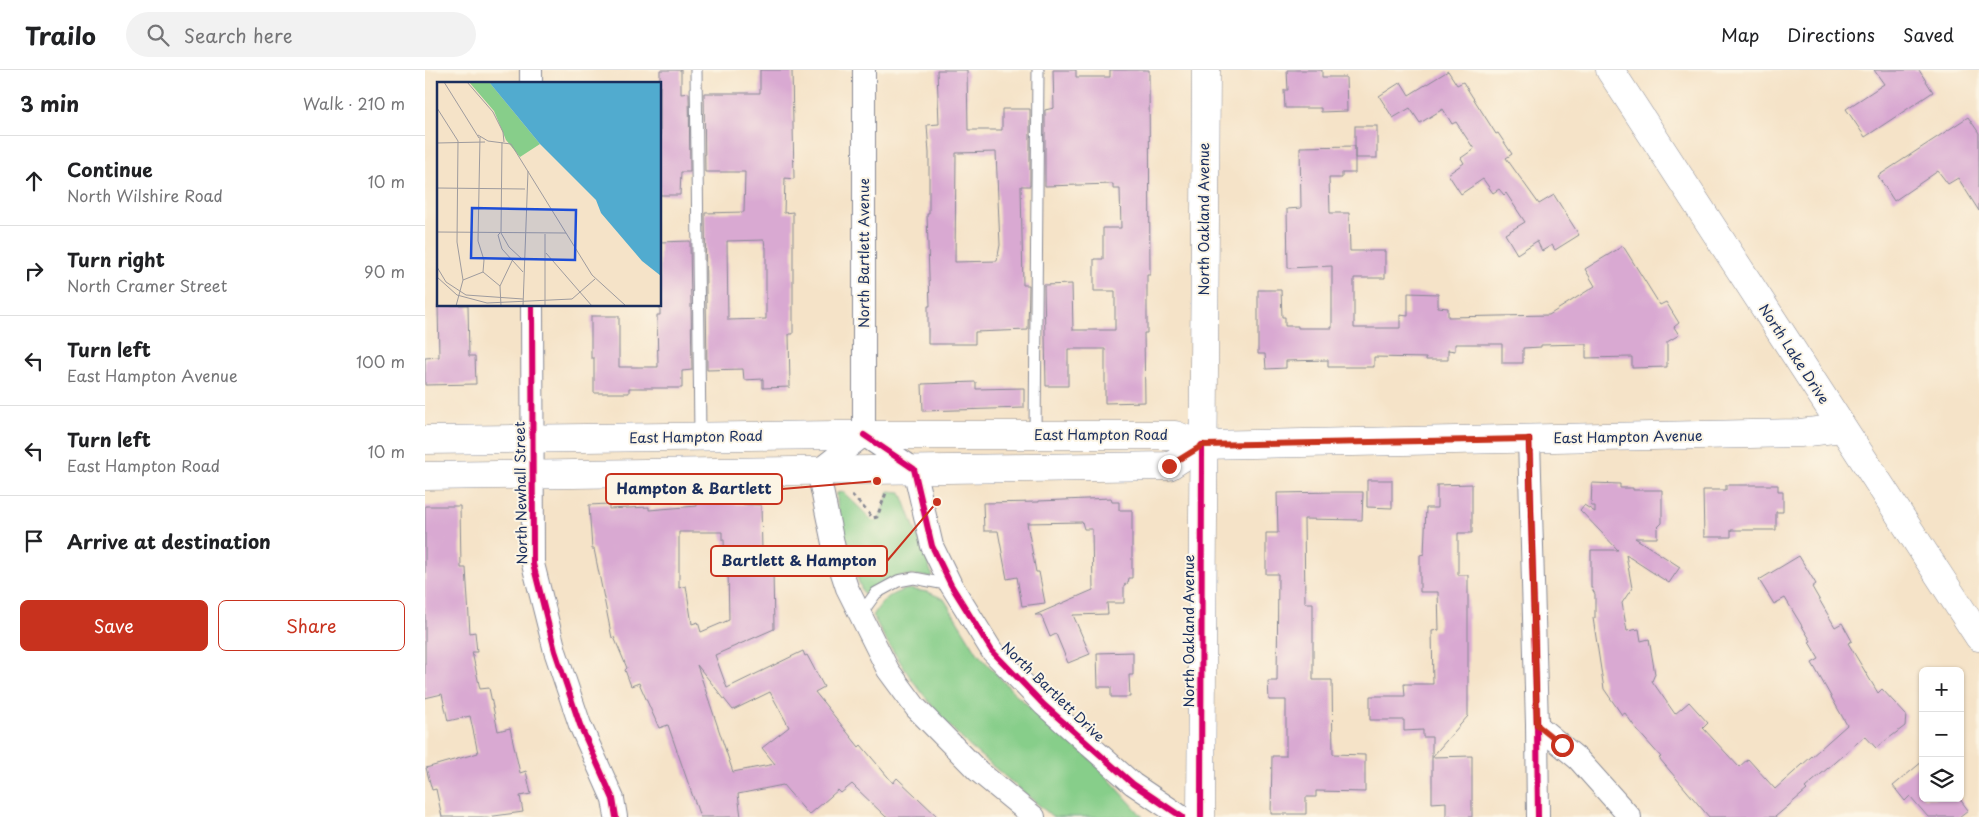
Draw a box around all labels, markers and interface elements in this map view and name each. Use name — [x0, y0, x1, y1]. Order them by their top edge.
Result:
search box — [126, 12, 476, 57]
text: Trailo — [25, 17, 96, 53]
icon: search — [144, 21, 172, 49]
text: Search here — [184, 21, 292, 49]
text: Map — [1721, 21, 1759, 48]
text: Directions — [1787, 21, 1875, 48]
text: Saved — [1903, 21, 1954, 48]
inset map — [437, 82, 661, 306]
text: 3 min — [20, 87, 79, 119]
text: Walk · 210 m — [303, 91, 405, 115]
street label: North Oakland Avenue — [1193, 142, 1214, 295]
text: Continue — [67, 155, 153, 183]
icon: ahead — [20, 167, 48, 195]
text: 10 m — [368, 169, 405, 193]
street label: North Bartlett Avenue — [853, 178, 874, 328]
text: North Wilshire Road — [67, 183, 223, 207]
text: Turn right — [67, 245, 165, 273]
icon: right — [20, 257, 48, 285]
text: 90 m — [364, 259, 405, 283]
text: North Cramer Street — [67, 273, 227, 297]
street label: North Lake Drive — [1754, 300, 1835, 408]
text: Turn left — [67, 335, 151, 363]
icon: left — [20, 347, 48, 375]
text: 100 m — [356, 349, 405, 373]
text: East Hampton Avenue — [67, 363, 238, 387]
street label: North Newhall Street — [509, 421, 532, 565]
street label: East Hampton Road — [1034, 424, 1168, 445]
text: Turn left — [67, 425, 151, 453]
street label: East Hampton Road — [629, 425, 763, 448]
street label: East Hampton Avenue — [1553, 425, 1703, 448]
icon: left — [20, 437, 48, 465]
text: 10 m — [368, 439, 405, 463]
text: East Hampton Road — [67, 453, 220, 477]
route end — [1158, 455, 1181, 478]
callout: Hampton & Bartlett — [606, 474, 782, 504]
text: Hampton & Bartlett — [616, 476, 772, 499]
icon: arrive — [20, 527, 48, 555]
text: Arrive at destination — [67, 527, 271, 555]
callout: Bartlett & Hampton — [711, 546, 887, 576]
text: Bartlett & Hampton — [721, 548, 877, 571]
street label: North Oakland Avenue — [1178, 554, 1199, 707]
button: Save — [20, 600, 208, 651]
button: Share — [218, 600, 405, 651]
street label: North Bartlett Drive — [997, 637, 1110, 747]
map controls — [1919, 667, 1964, 802]
button: + — [1919, 667, 1964, 712]
button: − — [1919, 712, 1964, 757]
route start — [1551, 734, 1574, 757]
button: layers — [1919, 757, 1964, 802]

